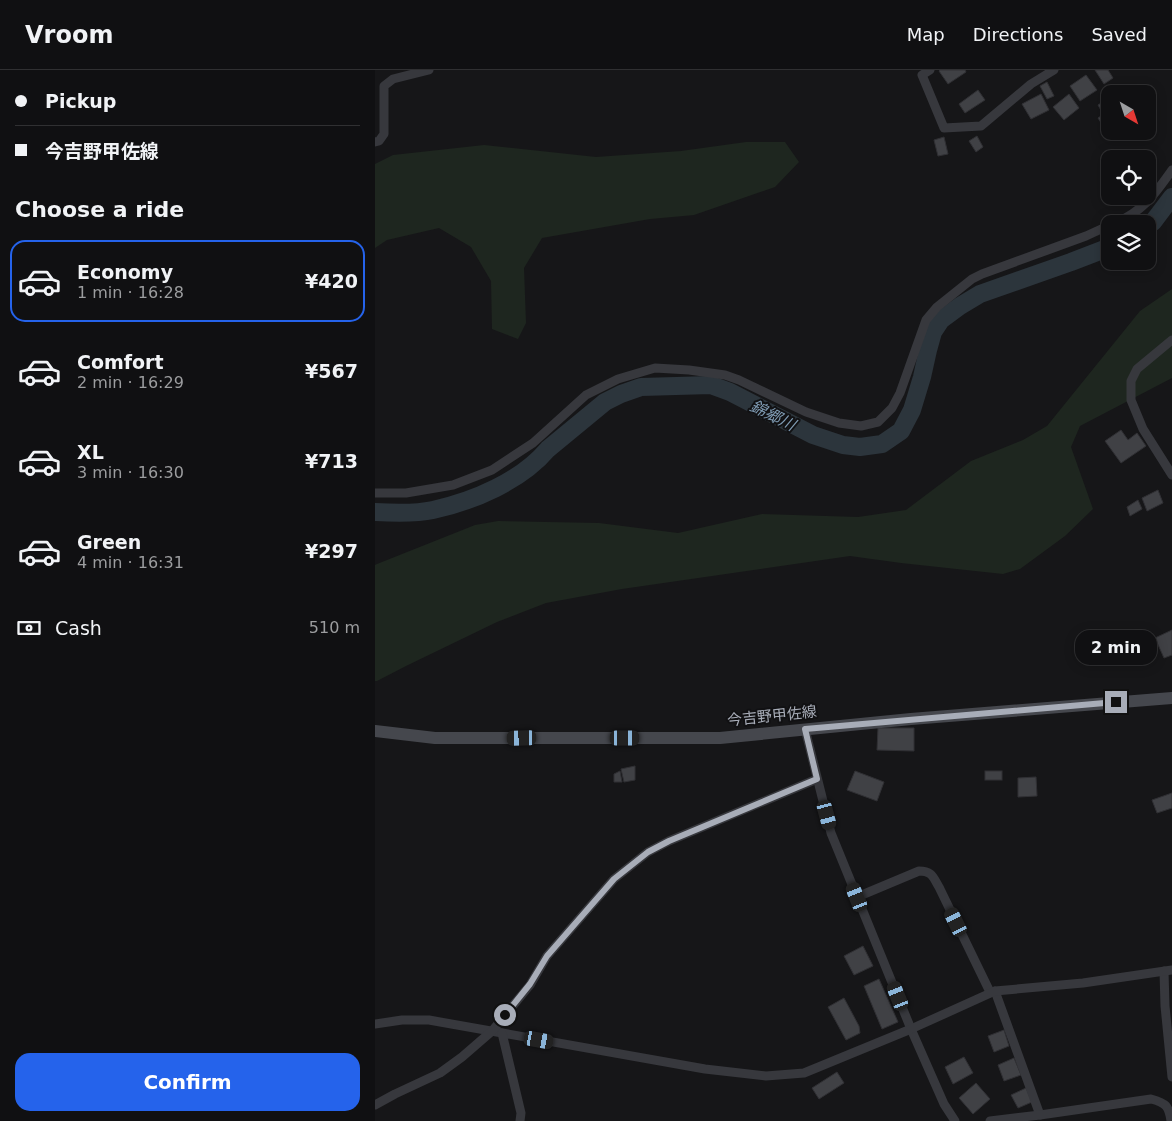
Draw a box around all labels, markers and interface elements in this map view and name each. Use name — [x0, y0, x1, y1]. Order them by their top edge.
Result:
text: Vroom — [25, 21, 113, 49]
text: Map — [907, 24, 945, 45]
text: Directions — [973, 24, 1063, 45]
text: Saved — [1091, 24, 1147, 45]
north arrow — [1101, 85, 1156, 140]
map controls — [1101, 85, 1156, 270]
text: Pickup — [45, 90, 116, 112]
text: 今吉野甲佐線 — [45, 140, 159, 162]
button: locate — [1101, 150, 1156, 205]
text: Choose a ride — [15, 197, 184, 222]
button: layers — [1101, 215, 1156, 270]
icon: car — [17, 259, 62, 304]
text: Economy — [77, 261, 173, 283]
text: ¥420 — [305, 270, 358, 292]
text: 1 min · 16:28 — [77, 283, 184, 302]
icon: car — [17, 349, 62, 394]
text: Comfort — [77, 351, 164, 373]
text: ¥567 — [305, 360, 358, 382]
text: 2 min · 16:29 — [77, 373, 184, 392]
water label: 錦郷川 — [747, 396, 800, 435]
icon: car — [17, 439, 62, 484]
text: XL — [77, 441, 104, 463]
text: ¥713 — [305, 450, 358, 472]
text: 3 min · 16:30 — [77, 463, 184, 482]
icon: car — [17, 529, 62, 574]
text: Green — [77, 531, 141, 553]
text: ¥297 — [305, 540, 358, 562]
text: 4 min · 16:31 — [77, 553, 184, 572]
icon: cash — [15, 614, 43, 642]
text: Cash — [55, 617, 102, 639]
text: 510 m — [309, 618, 360, 637]
callout: 2 min — [1075, 630, 1157, 664]
text: 2 min — [1091, 638, 1141, 657]
route end — [1105, 691, 1127, 713]
street label: 今吉野甲佐線 — [726, 702, 818, 730]
car — [506, 730, 537, 746]
car — [610, 731, 640, 746]
car — [815, 799, 838, 831]
car — [844, 880, 869, 914]
car — [942, 905, 969, 939]
car — [885, 979, 910, 1013]
route start — [494, 1004, 516, 1026]
car — [522, 1030, 555, 1050]
button: Confirm — [15, 1053, 360, 1111]

